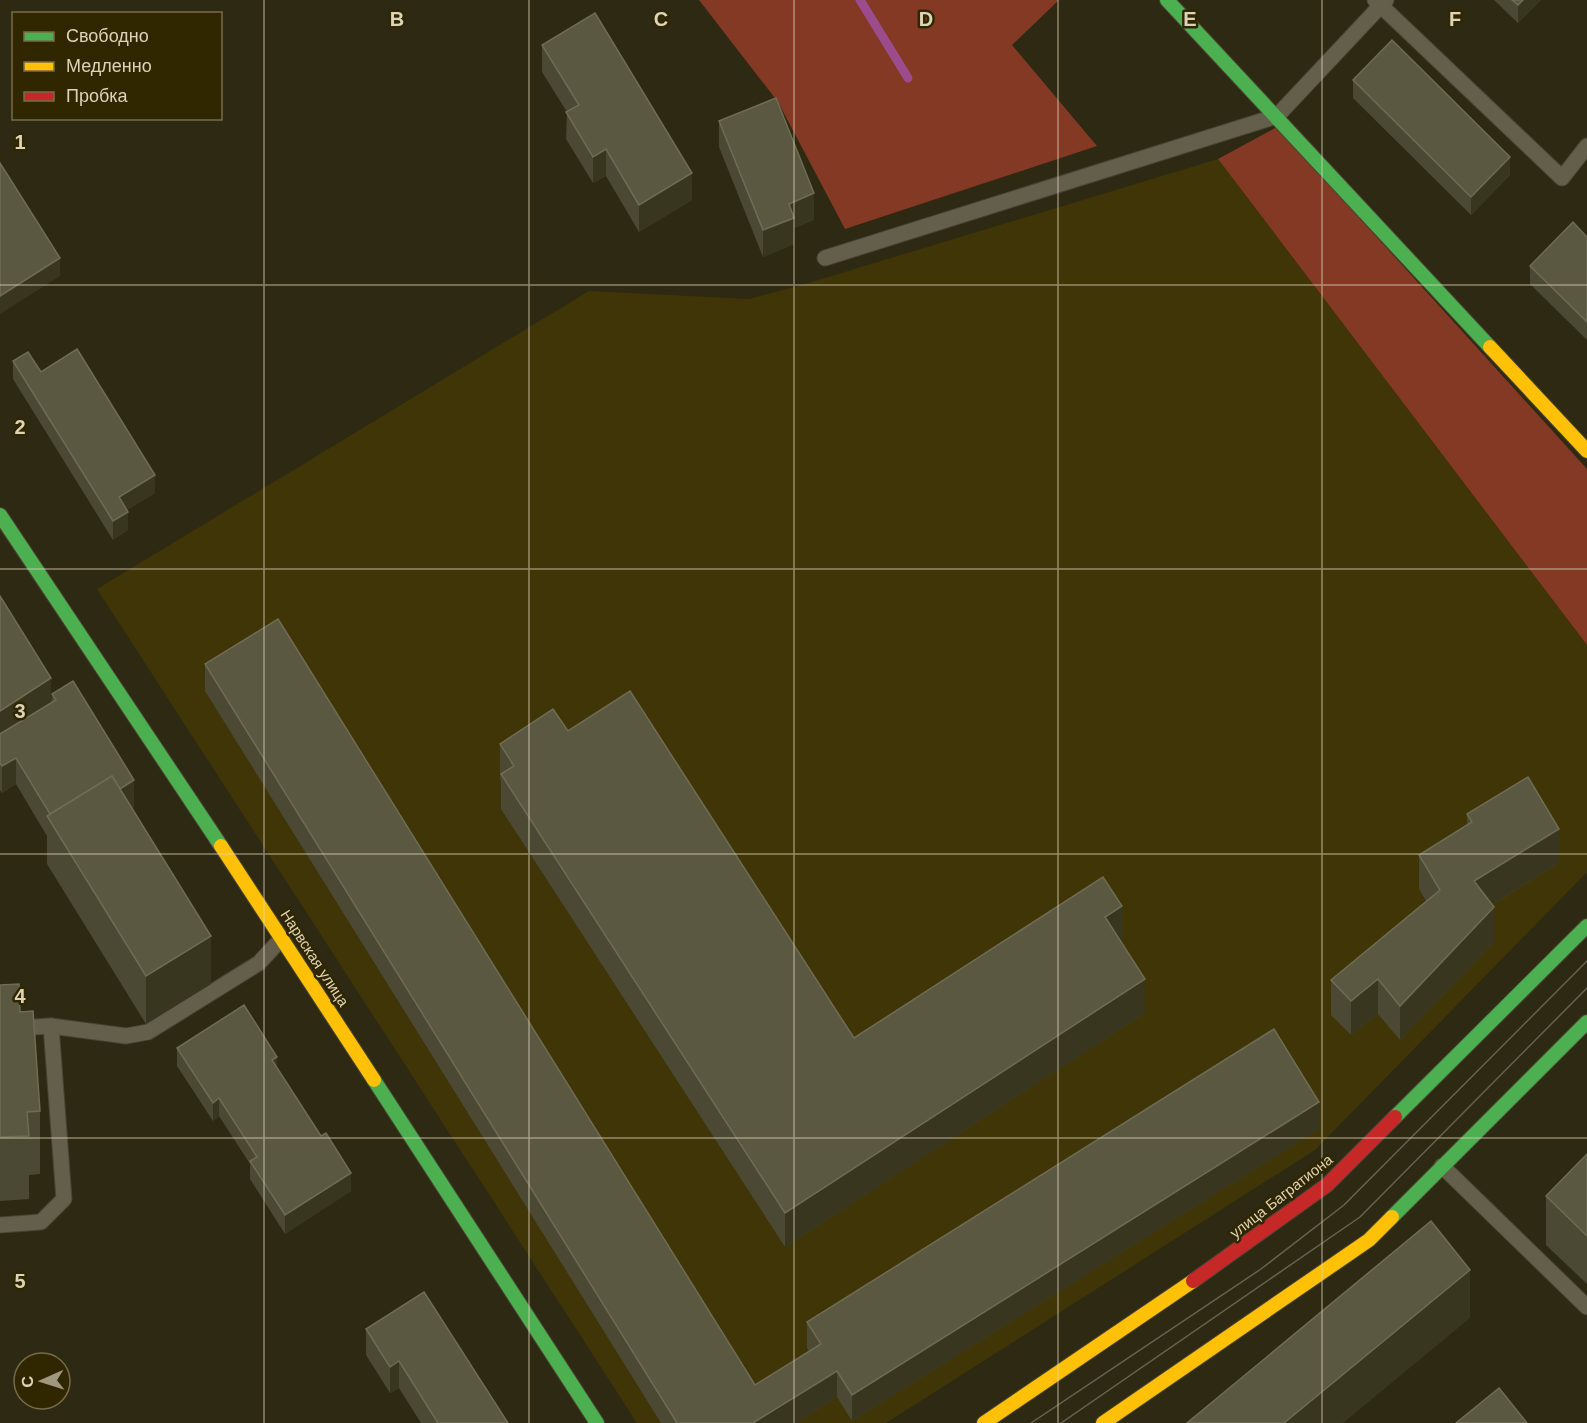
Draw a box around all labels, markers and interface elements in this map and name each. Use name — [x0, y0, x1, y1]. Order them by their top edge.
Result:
text: B — [390, 8, 404, 30]
text: C — [654, 8, 668, 30]
text: D — [919, 8, 933, 30]
text: E — [1183, 8, 1197, 30]
text: F — [1449, 8, 1461, 30]
legend — [12, 12, 222, 120]
text: Свободно — [66, 26, 149, 46]
text: Медленно — [66, 56, 152, 76]
text: Пробка — [66, 86, 129, 106]
text: 1 — [14, 131, 26, 153]
text: 2 — [14, 416, 26, 438]
text: 3 — [14, 700, 26, 722]
street label: Нарвская улица — [277, 907, 353, 1010]
text: 4 — [14, 985, 26, 1007]
street label: улица Багратиона — [1226, 1150, 1336, 1241]
text: 5 — [14, 1270, 26, 1292]
north arrow — [12, 1351, 72, 1411]
text: С — [19, 1375, 36, 1388]

